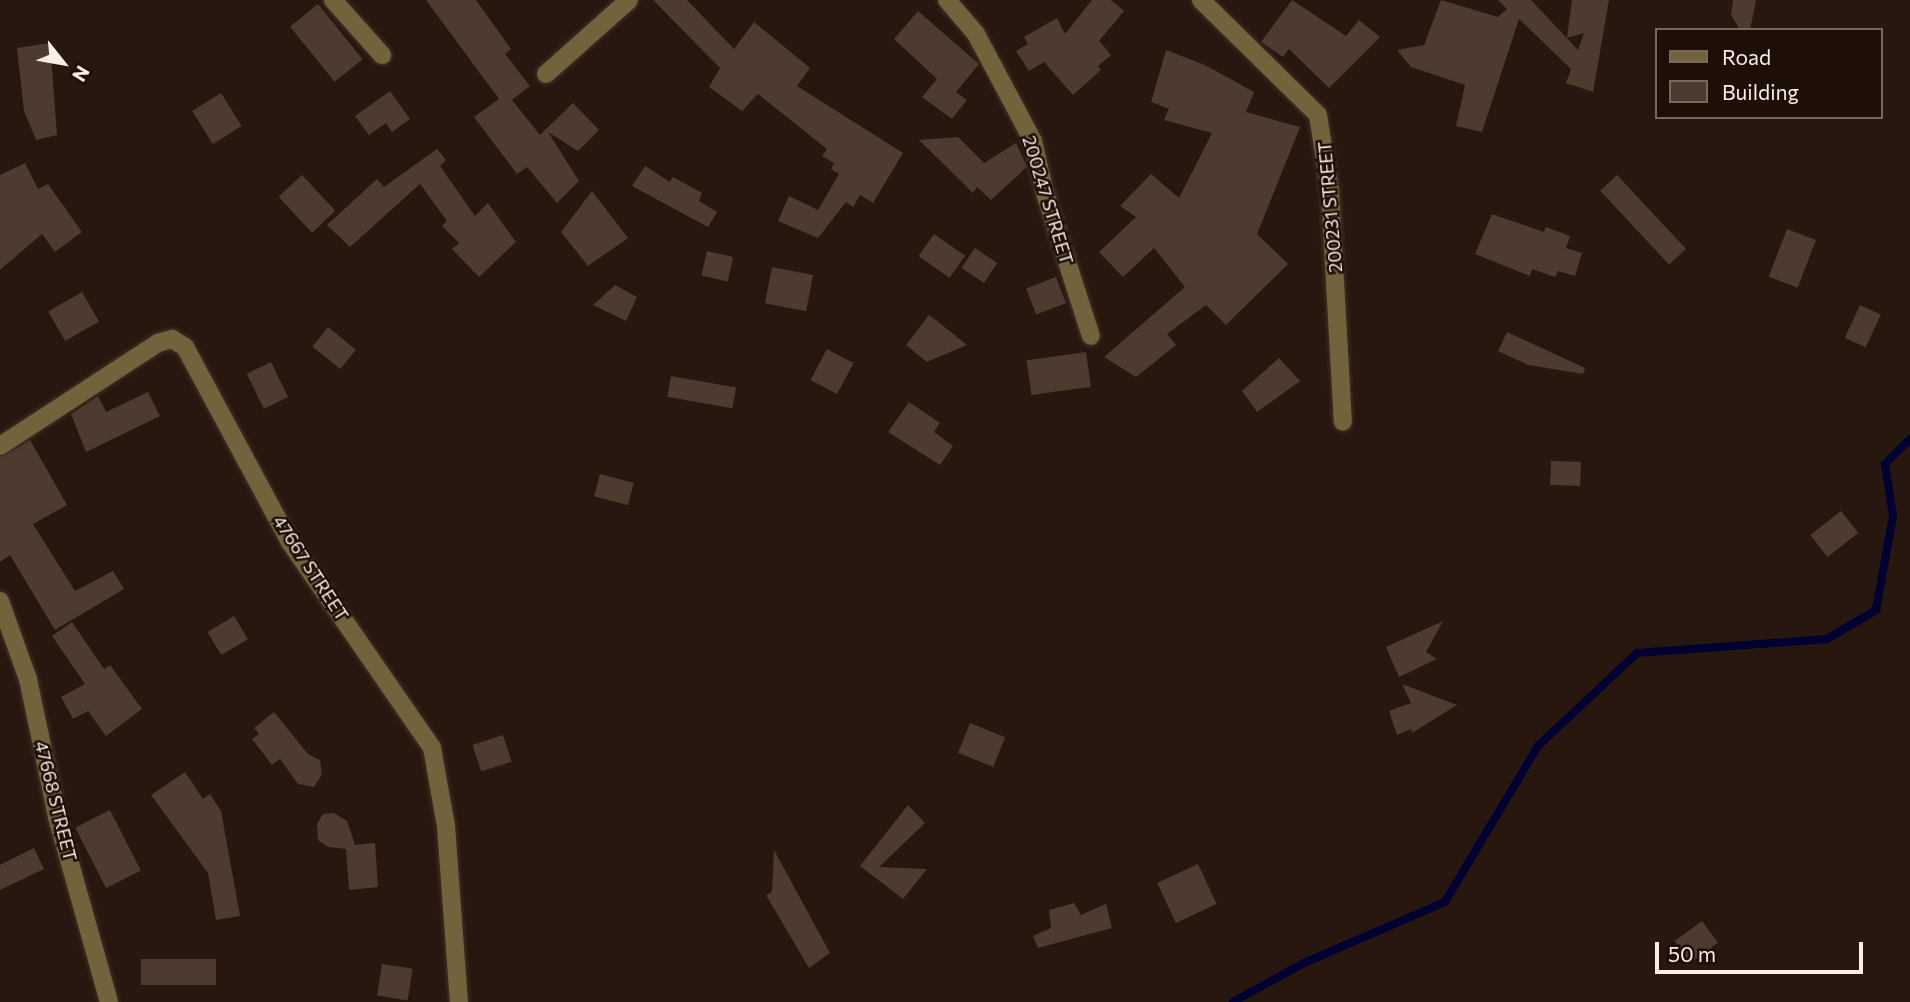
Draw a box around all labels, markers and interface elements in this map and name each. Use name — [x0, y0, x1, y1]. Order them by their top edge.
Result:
north arrow — [28, 28, 98, 98]
legend — [1654, 28, 1882, 119]
text: Road — [1722, 44, 1771, 69]
text: N — [68, 62, 95, 86]
text: Building — [1722, 79, 1799, 104]
street label: 200247 STREET — [1018, 133, 1078, 267]
street label: 200231 STREET — [1314, 141, 1346, 273]
street label: 47667 STREET — [269, 511, 353, 625]
street label: 47668 STREET — [31, 739, 81, 863]
scale bar — [1658, 928, 1866, 972]
text: 50 m — [1668, 941, 1716, 966]

